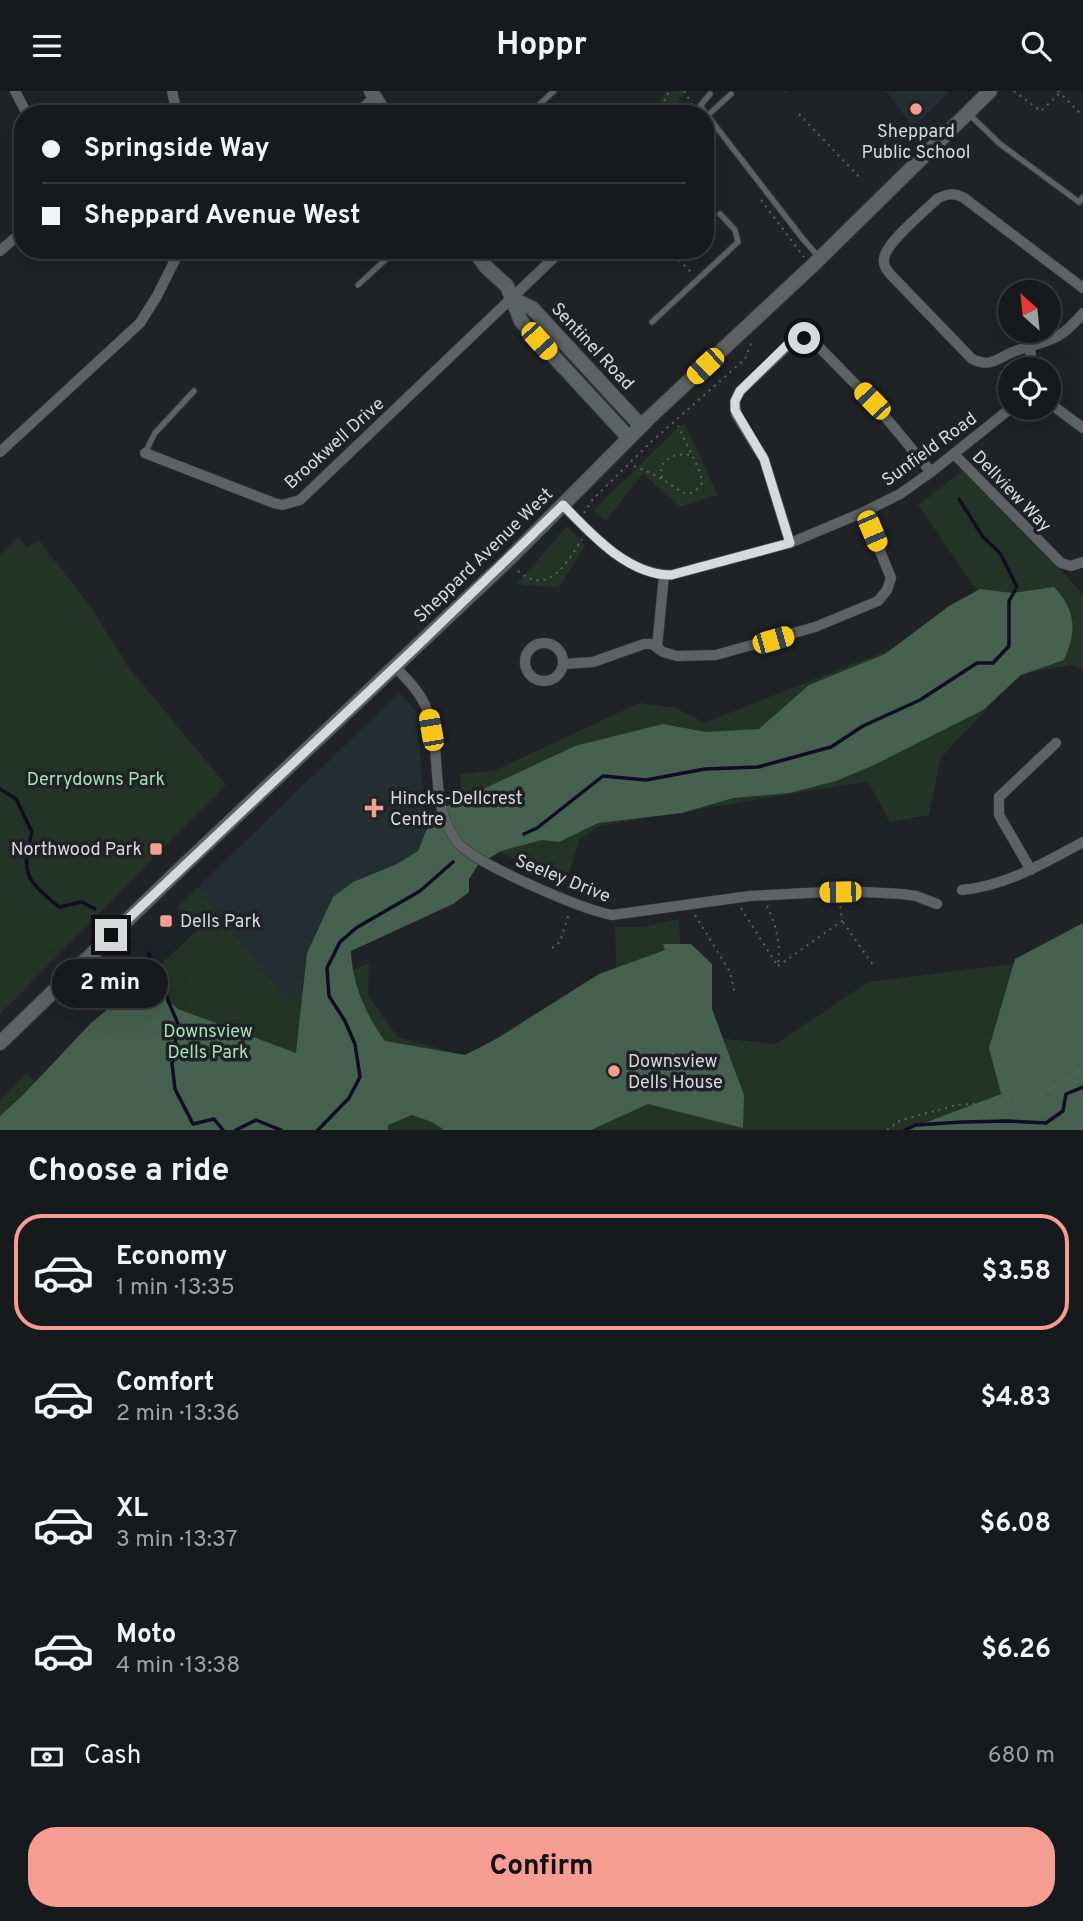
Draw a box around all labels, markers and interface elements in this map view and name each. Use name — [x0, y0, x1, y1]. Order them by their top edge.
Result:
text: Hoppr — [496, 26, 587, 66]
icon: menu — [28, 27, 66, 65]
icon: search — [1017, 27, 1055, 65]
marker: Sheppard Public School — [908, 101, 924, 117]
place label: Sheppard Public School — [862, 121, 970, 165]
text: Springside Way — [84, 133, 269, 166]
text: Sheppard Avenue West — [84, 200, 360, 233]
north arrow — [998, 280, 1060, 343]
map controls — [998, 280, 1061, 420]
street label: Sentinel Road — [545, 298, 638, 396]
car — [518, 318, 561, 364]
route start — [788, 322, 820, 354]
car — [683, 344, 728, 388]
button: locate — [998, 357, 1061, 420]
car — [850, 379, 895, 423]
street label: Brookwell Drive — [280, 393, 390, 495]
street label: Sunfield Road — [878, 408, 982, 492]
street label: Dellview Way — [966, 446, 1056, 538]
street label: Sheppard Avenue West — [410, 484, 559, 629]
car — [855, 508, 890, 554]
car — [750, 624, 797, 656]
car — [418, 707, 445, 753]
park label: Derrydowns Park — [27, 769, 165, 792]
place label: Hincks-Dellcrest Centre — [390, 788, 523, 832]
marker: Hincks-Dellcrest Centre — [364, 798, 384, 818]
place label: Northwood Park — [11, 839, 142, 862]
marker: Northwood Park — [148, 841, 164, 857]
street label: Seeley Drive — [511, 850, 613, 909]
car — [819, 881, 862, 903]
place label: Dells Park — [180, 911, 261, 934]
marker: Dells Park — [158, 913, 174, 929]
route end — [95, 919, 127, 951]
callout: 2 min — [53, 959, 169, 1008]
text: 2 min — [80, 969, 140, 998]
park label: Downsview Dells Park — [163, 1021, 253, 1065]
place label: Downsview Dells House — [628, 1051, 723, 1095]
marker: Downsview Dells House — [606, 1063, 622, 1079]
text: Choose a ride — [28, 1152, 229, 1192]
icon: car — [32, 1241, 95, 1304]
text: Economy — [116, 1241, 227, 1274]
text: $3.58 — [982, 1256, 1051, 1289]
text: 1 min · 13:35 — [116, 1274, 235, 1303]
icon: car — [32, 1367, 95, 1430]
text: Comfort — [116, 1367, 214, 1400]
text: $4.83 — [980, 1382, 1051, 1415]
text: 2 min · 13:36 — [116, 1400, 240, 1429]
icon: car — [32, 1493, 95, 1556]
text: XL — [116, 1493, 148, 1526]
text: $6.08 — [980, 1508, 1051, 1541]
text: 3 min · 13:37 — [116, 1526, 238, 1555]
icon: car — [32, 1619, 95, 1682]
text: Moto — [116, 1619, 176, 1652]
text: $6.26 — [981, 1634, 1051, 1667]
text: 4 min · 13:38 — [116, 1652, 240, 1681]
icon: cash — [28, 1738, 66, 1776]
text: Cash — [84, 1740, 141, 1773]
text: 680 m — [988, 1742, 1055, 1771]
button: Confirm — [28, 1827, 1055, 1907]

